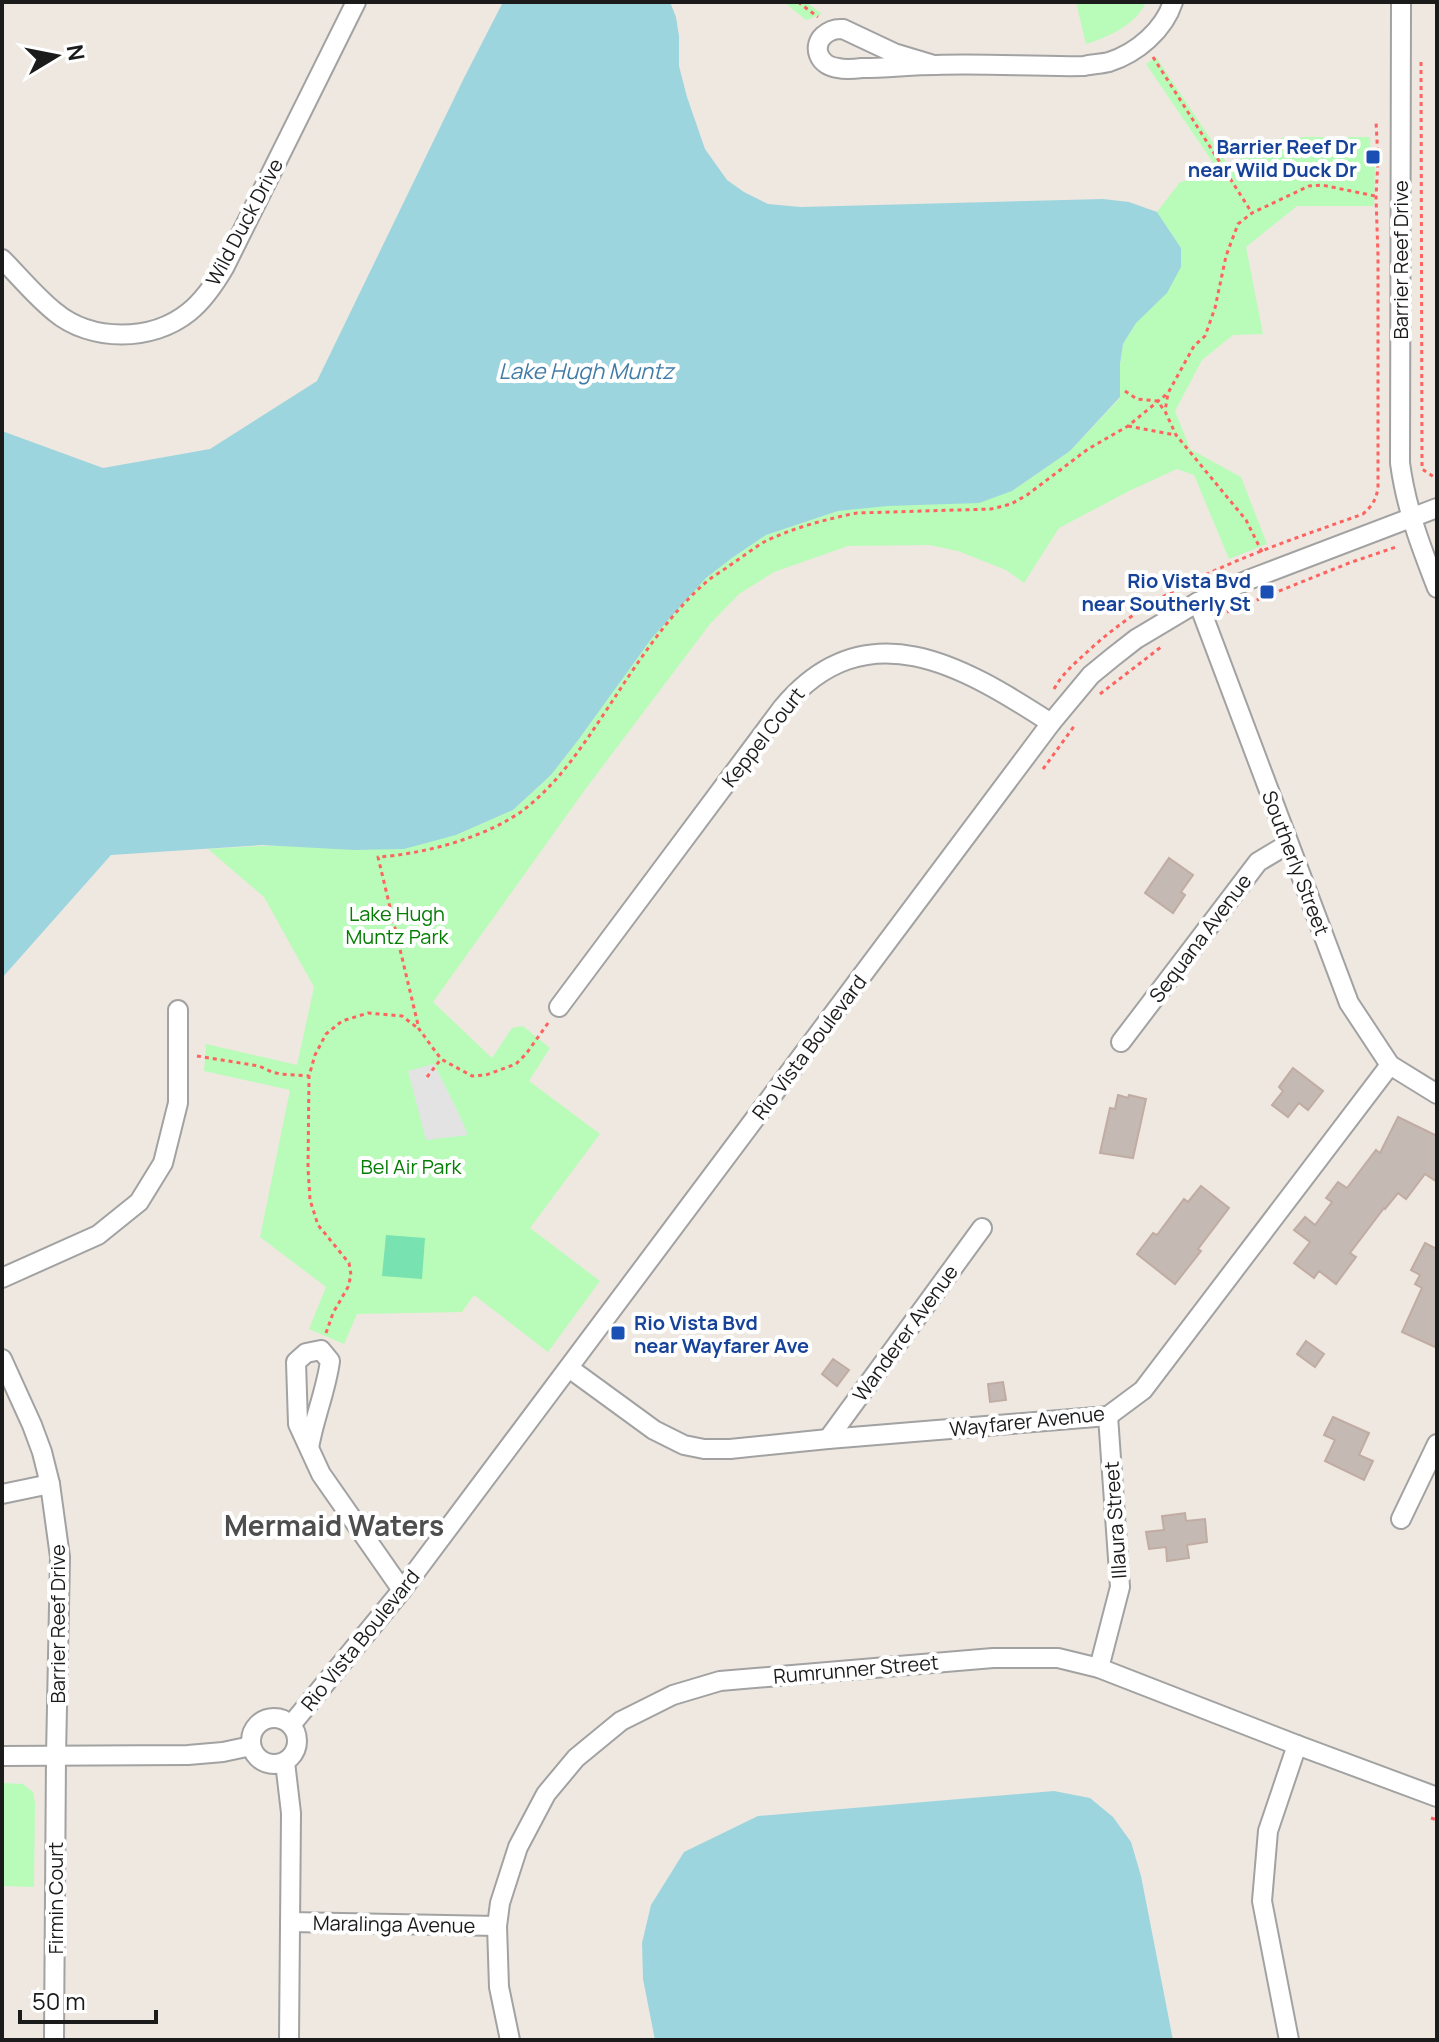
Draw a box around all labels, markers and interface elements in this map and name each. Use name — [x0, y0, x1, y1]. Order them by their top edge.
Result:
north arrow — [16, 16, 96, 96]
text: N — [60, 42, 92, 63]
place label: Barrier Reef Dr near Wild Duck Dr — [1188, 133, 1357, 183]
marker: Barrier Reef Dr near Wild Duck Dr — [1364, 148, 1382, 166]
street label: Wild Duck Drive — [199, 154, 289, 290]
street label: Barrier Reef Drive — [1387, 180, 1414, 340]
water label: Lake Hugh Muntz — [498, 356, 676, 386]
place label: Rio Vista Bvd near Southerly St — [1081, 567, 1251, 617]
marker: Rio Vista Bvd near Southerly St — [1258, 583, 1276, 601]
street label: Keppel Court — [715, 682, 811, 792]
street label: Southerly Street — [1256, 787, 1336, 939]
street label: Sequana Avenue — [1143, 868, 1257, 1008]
park label: Lake Hugh Muntz Park — [345, 900, 450, 950]
street label: Rio Vista Boulevard — [746, 969, 872, 1125]
park label: Bel Air Park — [360, 1153, 463, 1180]
street label: Wanderer Avenue — [846, 1259, 964, 1407]
place label: Rio Vista Bvd near Wayfarer Ave — [634, 1309, 809, 1359]
marker: Rio Vista Bvd near Wayfarer Ave — [609, 1324, 627, 1342]
street label: Wayfarer Avenue — [948, 1399, 1106, 1443]
street label: Illaura Street — [1097, 1460, 1133, 1580]
district label: Mermaid Waters — [224, 1506, 444, 1544]
street label: Barrier Reef Drive — [44, 1544, 71, 1704]
street label: Rio Vista Boulevard — [295, 1564, 425, 1716]
street label: Rumrunner Street — [772, 1648, 940, 1690]
street label: Firmin Court — [42, 1842, 69, 1954]
street label: Maralinga Avenue — [313, 1909, 475, 1939]
scale bar — [20, 1974, 156, 2024]
text: 50 m — [32, 1984, 86, 2017]

